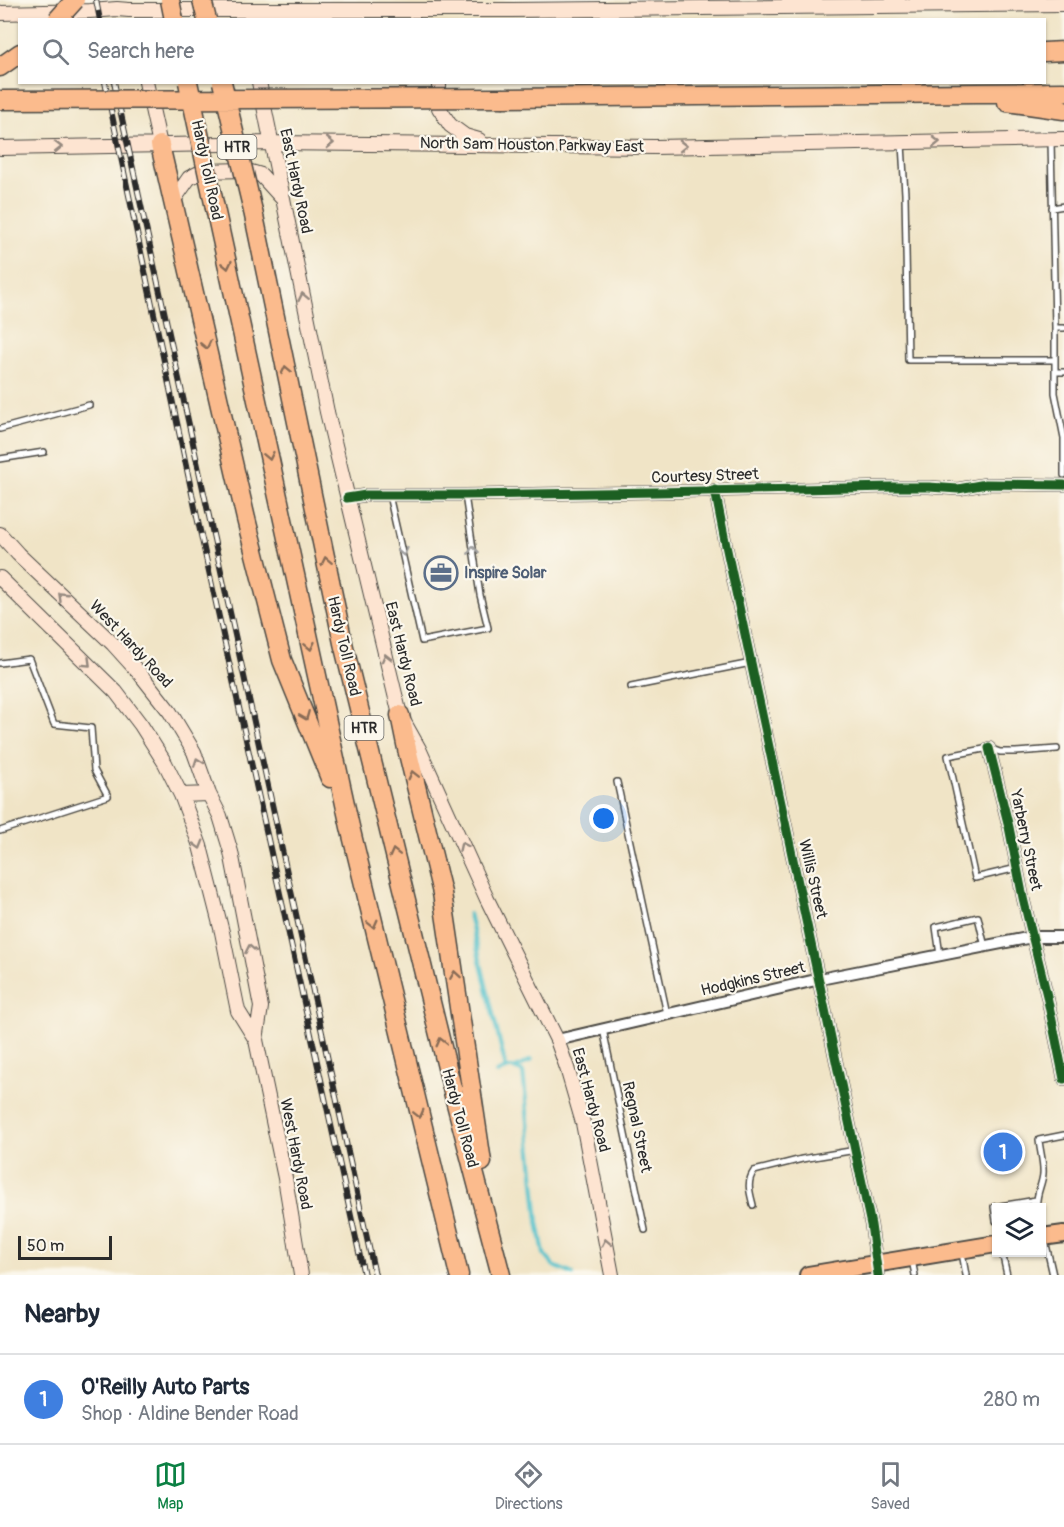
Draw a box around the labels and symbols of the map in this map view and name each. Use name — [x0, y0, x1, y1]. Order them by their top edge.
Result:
street label: Hardy Toll Road — [187, 118, 227, 222]
street label: East Hardy Road — [275, 127, 317, 235]
street label: North Sam Houston Parkway East — [420, 133, 645, 157]
road number: HTR — [218, 135, 256, 159]
one-way arrow — [931, 136, 940, 148]
one-way arrow — [325, 137, 334, 149]
one-way arrow — [54, 140, 63, 153]
one-way arrow — [679, 140, 688, 152]
one-way arrow — [220, 260, 233, 270]
one-way arrow — [297, 293, 310, 303]
one-way arrow — [198, 340, 211, 350]
one-way arrow — [280, 365, 293, 375]
one-way arrow — [262, 450, 275, 460]
street label: Courtesy Street — [651, 464, 760, 488]
one-way arrow — [467, 546, 479, 555]
one-way arrow — [396, 547, 409, 557]
office icon: Inspire Solar — [423, 555, 459, 591]
one-way arrow — [320, 556, 333, 566]
place label: Inspire Solar — [464, 563, 547, 583]
one-way arrow — [59, 592, 69, 603]
street label: Hardy Toll Road — [323, 594, 365, 698]
street label: West Hardy Road — [85, 596, 177, 692]
street label: East Hardy Road — [380, 600, 426, 708]
one-way arrow — [303, 641, 316, 651]
one-way arrow — [381, 653, 394, 663]
one-way arrow — [81, 656, 91, 667]
one-way arrow — [298, 710, 310, 721]
road number: HTR — [344, 716, 384, 740]
one-way arrow — [193, 757, 205, 768]
one-way arrow — [407, 770, 420, 780]
street label: Yarberry Street — [1005, 787, 1047, 893]
your location — [589, 804, 618, 833]
street label: Willis Street — [794, 837, 832, 921]
one-way arrow — [192, 839, 204, 850]
one-way arrow — [459, 841, 471, 852]
one-way arrow — [389, 848, 402, 858]
one-way arrow — [366, 919, 379, 929]
one-way arrow — [244, 945, 257, 955]
street label: Hodgkins Street — [699, 957, 808, 1001]
one-way arrow — [449, 971, 461, 980]
one-way arrow — [435, 1038, 448, 1048]
street label: East Hardy Road — [567, 1046, 615, 1154]
street label: Hardy Toll Road — [437, 1066, 483, 1170]
street label: Regnal Street — [618, 1080, 656, 1175]
street label: West Hardy Road — [275, 1097, 317, 1211]
one-way arrow — [412, 1109, 425, 1119]
pin: 1 — [984, 1130, 1022, 1174]
scale bar — [18, 1233, 112, 1260]
one-way arrow — [600, 1238, 613, 1248]

